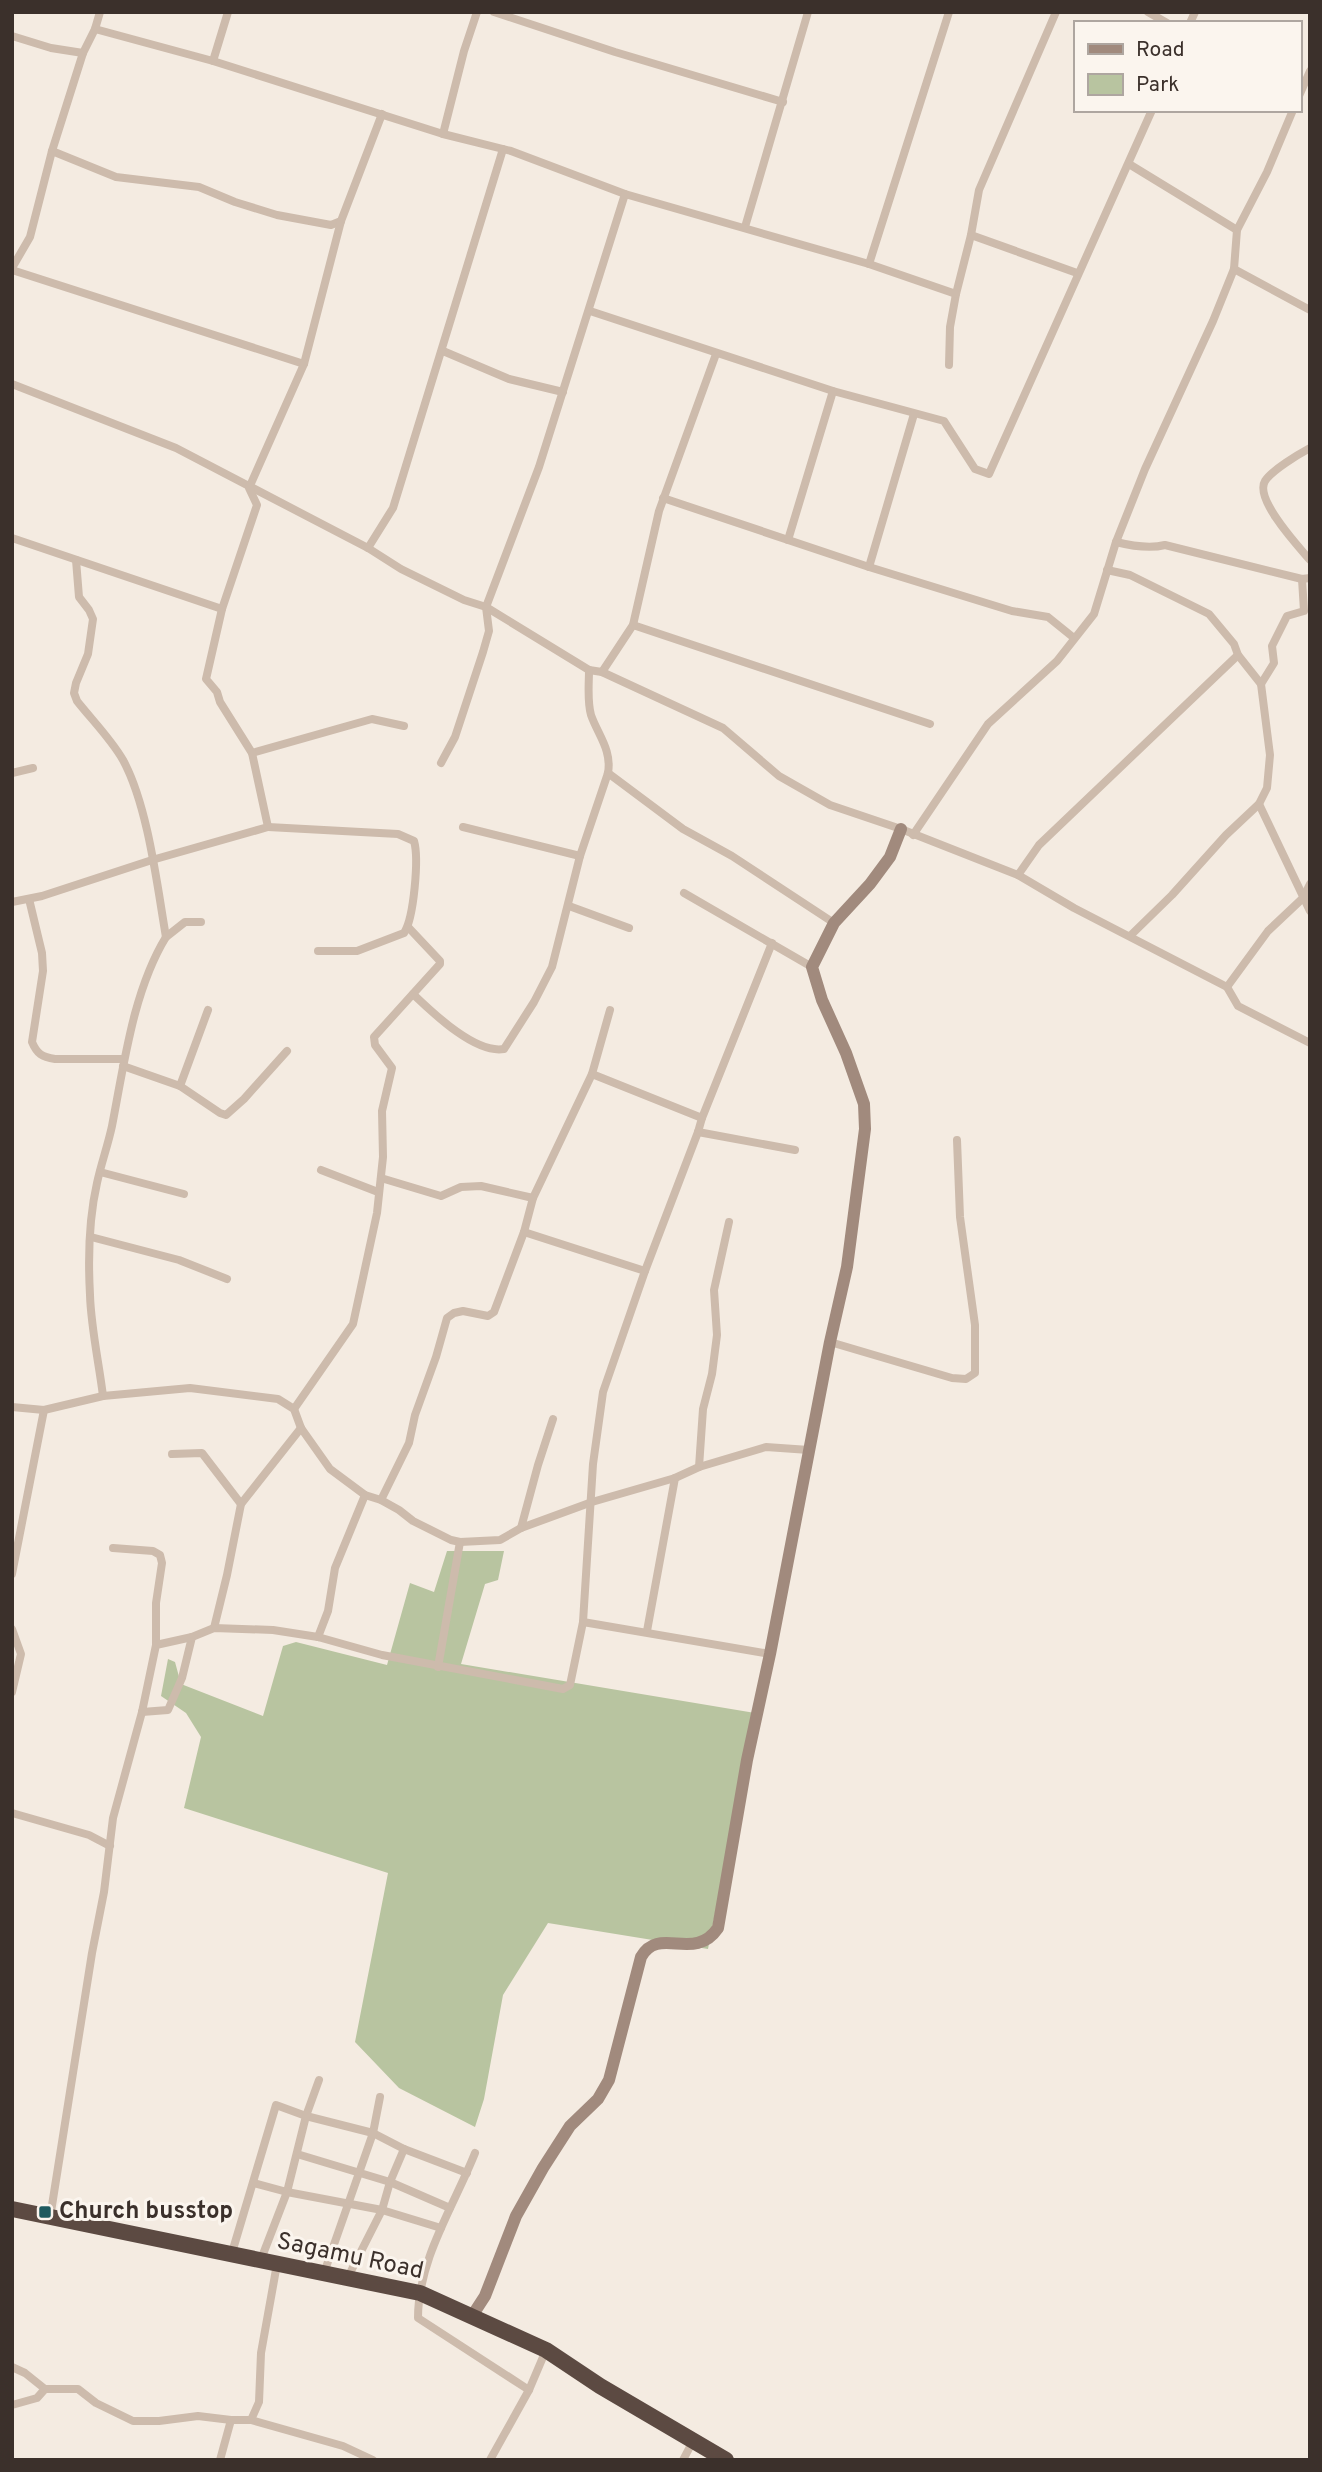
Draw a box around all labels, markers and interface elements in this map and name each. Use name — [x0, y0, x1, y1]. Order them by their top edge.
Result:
legend — [1074, 21, 1301, 112]
text: Road — [1136, 37, 1185, 64]
text: Park — [1136, 72, 1179, 99]
place label: Church busstop — [59, 2197, 233, 2227]
marker: Church busstop — [37, 2204, 53, 2220]
street label: Sagamu Road — [274, 2227, 426, 2287]

